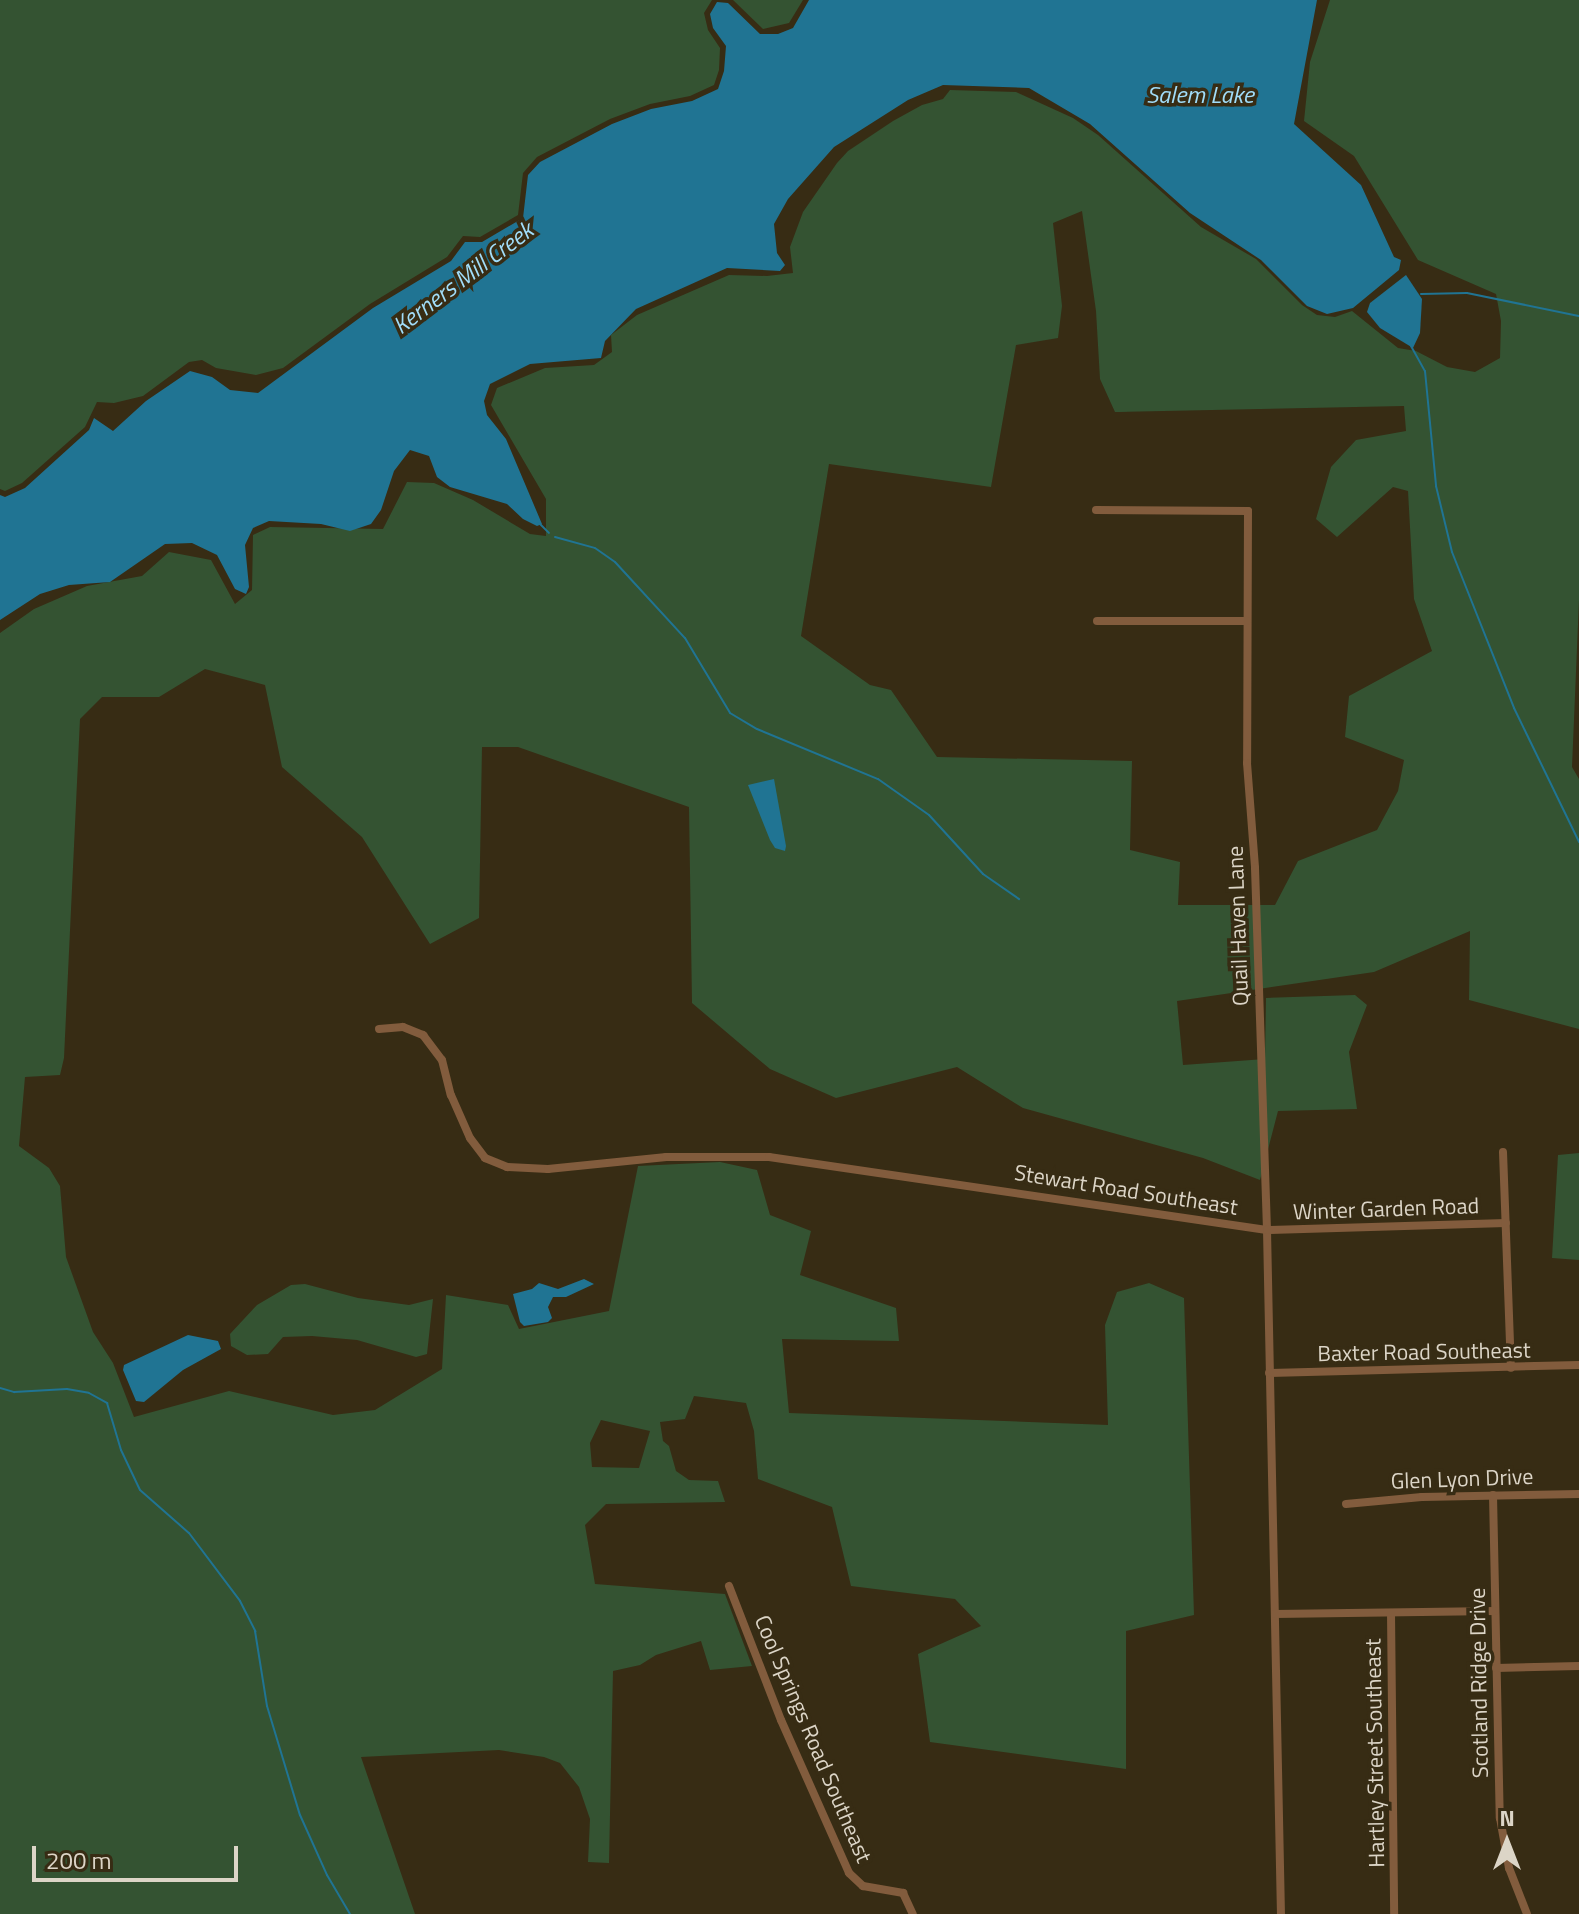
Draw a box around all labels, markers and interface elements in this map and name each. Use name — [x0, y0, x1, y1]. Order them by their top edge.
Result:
water label: Salem Lake — [1146, 81, 1254, 109]
water label: Kerners Mill Creek — [387, 216, 539, 340]
street label: Quail Haven Lane — [1222, 845, 1254, 1007]
street label: Stewart Road Southeast — [1013, 1159, 1239, 1221]
street label: Winter Garden Road — [1292, 1193, 1480, 1225]
street label: Baxter Road Southeast — [1317, 1337, 1531, 1367]
street label: Glen Lyon Drive — [1390, 1463, 1534, 1495]
street label: Scotland Ridge Drive — [1464, 1588, 1494, 1778]
street label: Cool Springs Road Southeast — [749, 1611, 877, 1867]
street label: Hartley Street Southeast — [1360, 1638, 1390, 1868]
text: N — [1499, 1801, 1515, 1835]
north arrow — [1467, 1802, 1547, 1882]
scale bar — [36, 1830, 242, 1880]
text: 200 m — [46, 1842, 112, 1878]

